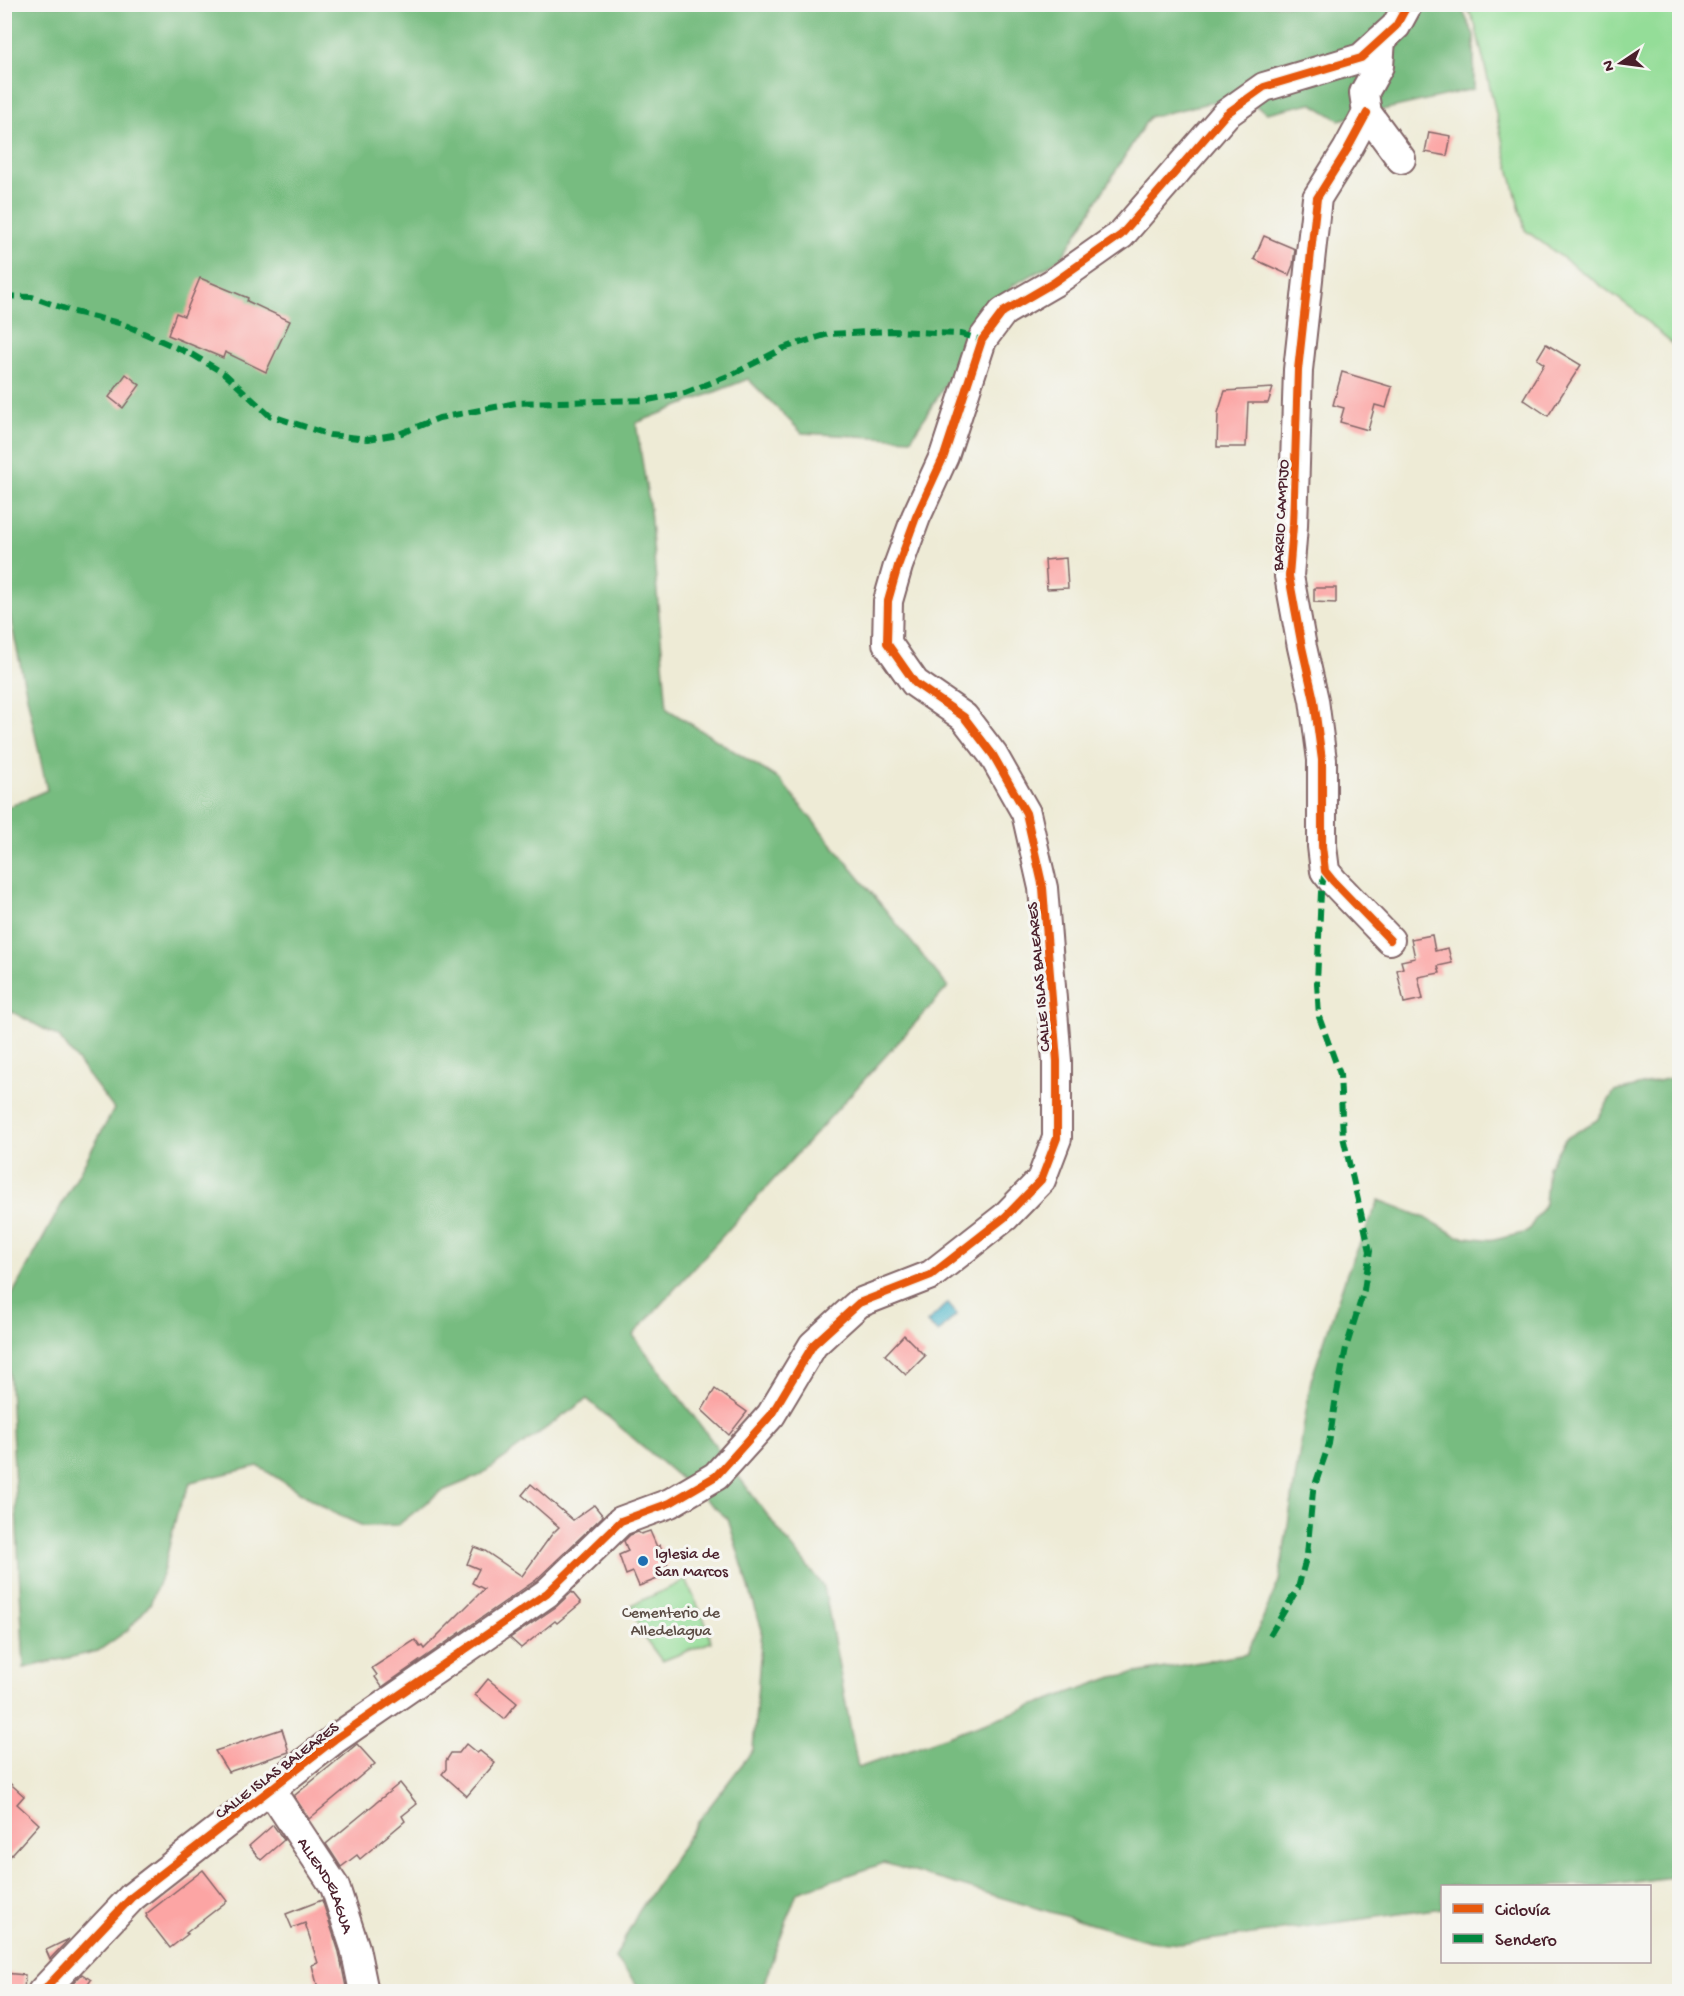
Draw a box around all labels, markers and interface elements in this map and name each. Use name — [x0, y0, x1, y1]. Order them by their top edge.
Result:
north arrow — [1591, 33, 1651, 93]
text: N — [1599, 58, 1620, 73]
street label: BARRIO CAMPIJO — [1270, 459, 1295, 572]
street label: CALLE ISLAS BALEARES — [1024, 901, 1056, 1052]
place label: Iglesia de San Marcos — [655, 1546, 729, 1583]
marker: Iglesia de San Marcos — [636, 1554, 650, 1568]
park label: Cementerio de Alledelagua — [622, 1605, 721, 1642]
street label: CALLE ISLAS BALEARES — [212, 1719, 344, 1825]
street label: ALLENDELAGUA — [292, 1835, 356, 1938]
legend — [1441, 1885, 1651, 1963]
text: Ciclovía — [1495, 1901, 1551, 1922]
text: Sendero — [1495, 1931, 1557, 1952]

